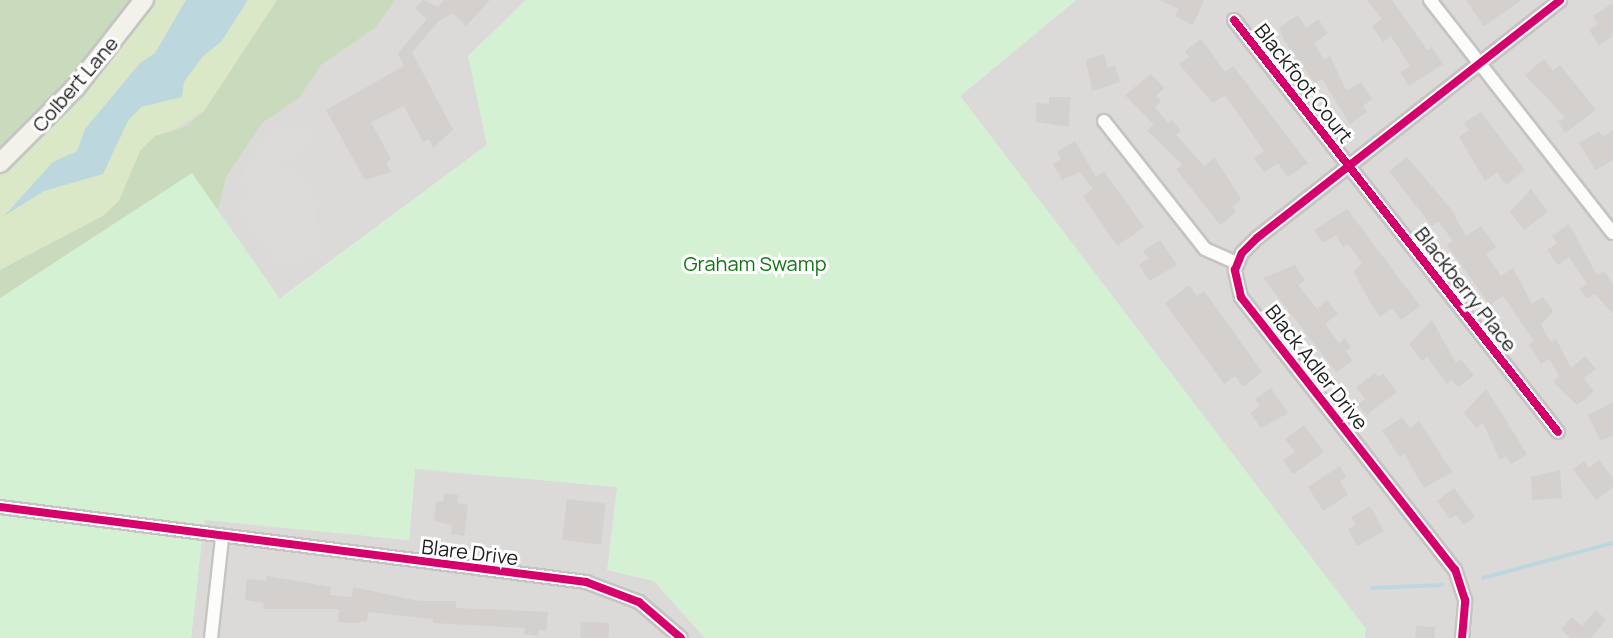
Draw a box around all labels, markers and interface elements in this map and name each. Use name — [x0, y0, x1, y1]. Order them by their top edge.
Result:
street label: Blackfoot Court — [1250, 19, 1358, 147]
street label: Colbert Lane — [27, 31, 123, 137]
street label: Blackberry Place — [1410, 222, 1522, 356]
park label: Graham Swamp — [684, 251, 826, 275]
street label: Black Adler Drive — [1261, 300, 1373, 434]
street label: Blare Drive — [420, 534, 520, 570]

